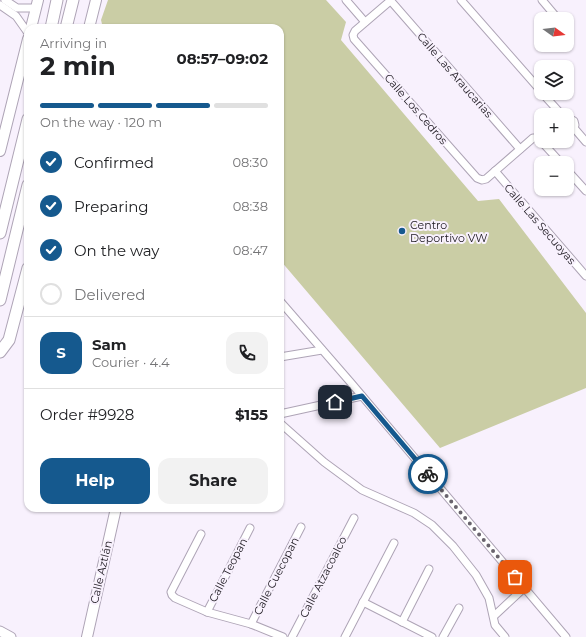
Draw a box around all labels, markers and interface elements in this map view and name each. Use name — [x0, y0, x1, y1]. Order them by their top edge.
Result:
north arrow — [534, 12, 574, 52]
map controls — [534, 12, 574, 196]
street label: Calle Las Araucarias — [414, 29, 496, 121]
text: Arriving in — [40, 35, 107, 51]
text: 08:57–09:02 — [176, 49, 268, 68]
text: 2 min — [40, 50, 116, 82]
button: layers — [534, 60, 574, 100]
street label: Calle Los Cedros — [381, 71, 451, 148]
button: + — [534, 108, 574, 148]
text: On the way · 120 m — [40, 114, 162, 130]
icon: check — [40, 151, 62, 173]
text: Confirmed — [74, 153, 154, 172]
text: 08:30 — [232, 154, 268, 170]
button: − — [534, 156, 574, 196]
street label: Calle Las Secuoyas — [501, 181, 579, 268]
icon: check — [40, 195, 62, 217]
text: Preparing — [74, 197, 149, 216]
text: 08:38 — [233, 198, 268, 214]
place label: Centro Deportivo VW — [410, 218, 488, 245]
marker: Centro Deportivo VW — [397, 226, 407, 236]
icon: check — [40, 239, 62, 261]
text: On the way — [74, 241, 159, 260]
text: 08:47 — [233, 242, 268, 258]
text: Delivered — [74, 285, 146, 304]
button: phone — [226, 332, 268, 374]
text: Sam — [92, 335, 127, 354]
text: S — [56, 343, 66, 362]
text: Courier · 4.4 — [92, 354, 170, 370]
pin — [318, 385, 352, 419]
icon: home — [324, 391, 346, 413]
text: Order #9928 — [40, 405, 134, 424]
text: $155 — [235, 405, 268, 424]
courier — [408, 454, 448, 494]
button: Help — [40, 458, 150, 504]
button: Share — [158, 458, 268, 504]
icon: bike — [417, 463, 439, 485]
street label: Calle Atzacoalco — [296, 534, 350, 620]
street label: Calle Cuecopan — [250, 535, 302, 617]
street label: Calle Teopan — [206, 536, 250, 604]
street label: Calle Aztlán — [87, 539, 115, 605]
pin — [498, 560, 532, 594]
icon: bag — [504, 566, 526, 588]

